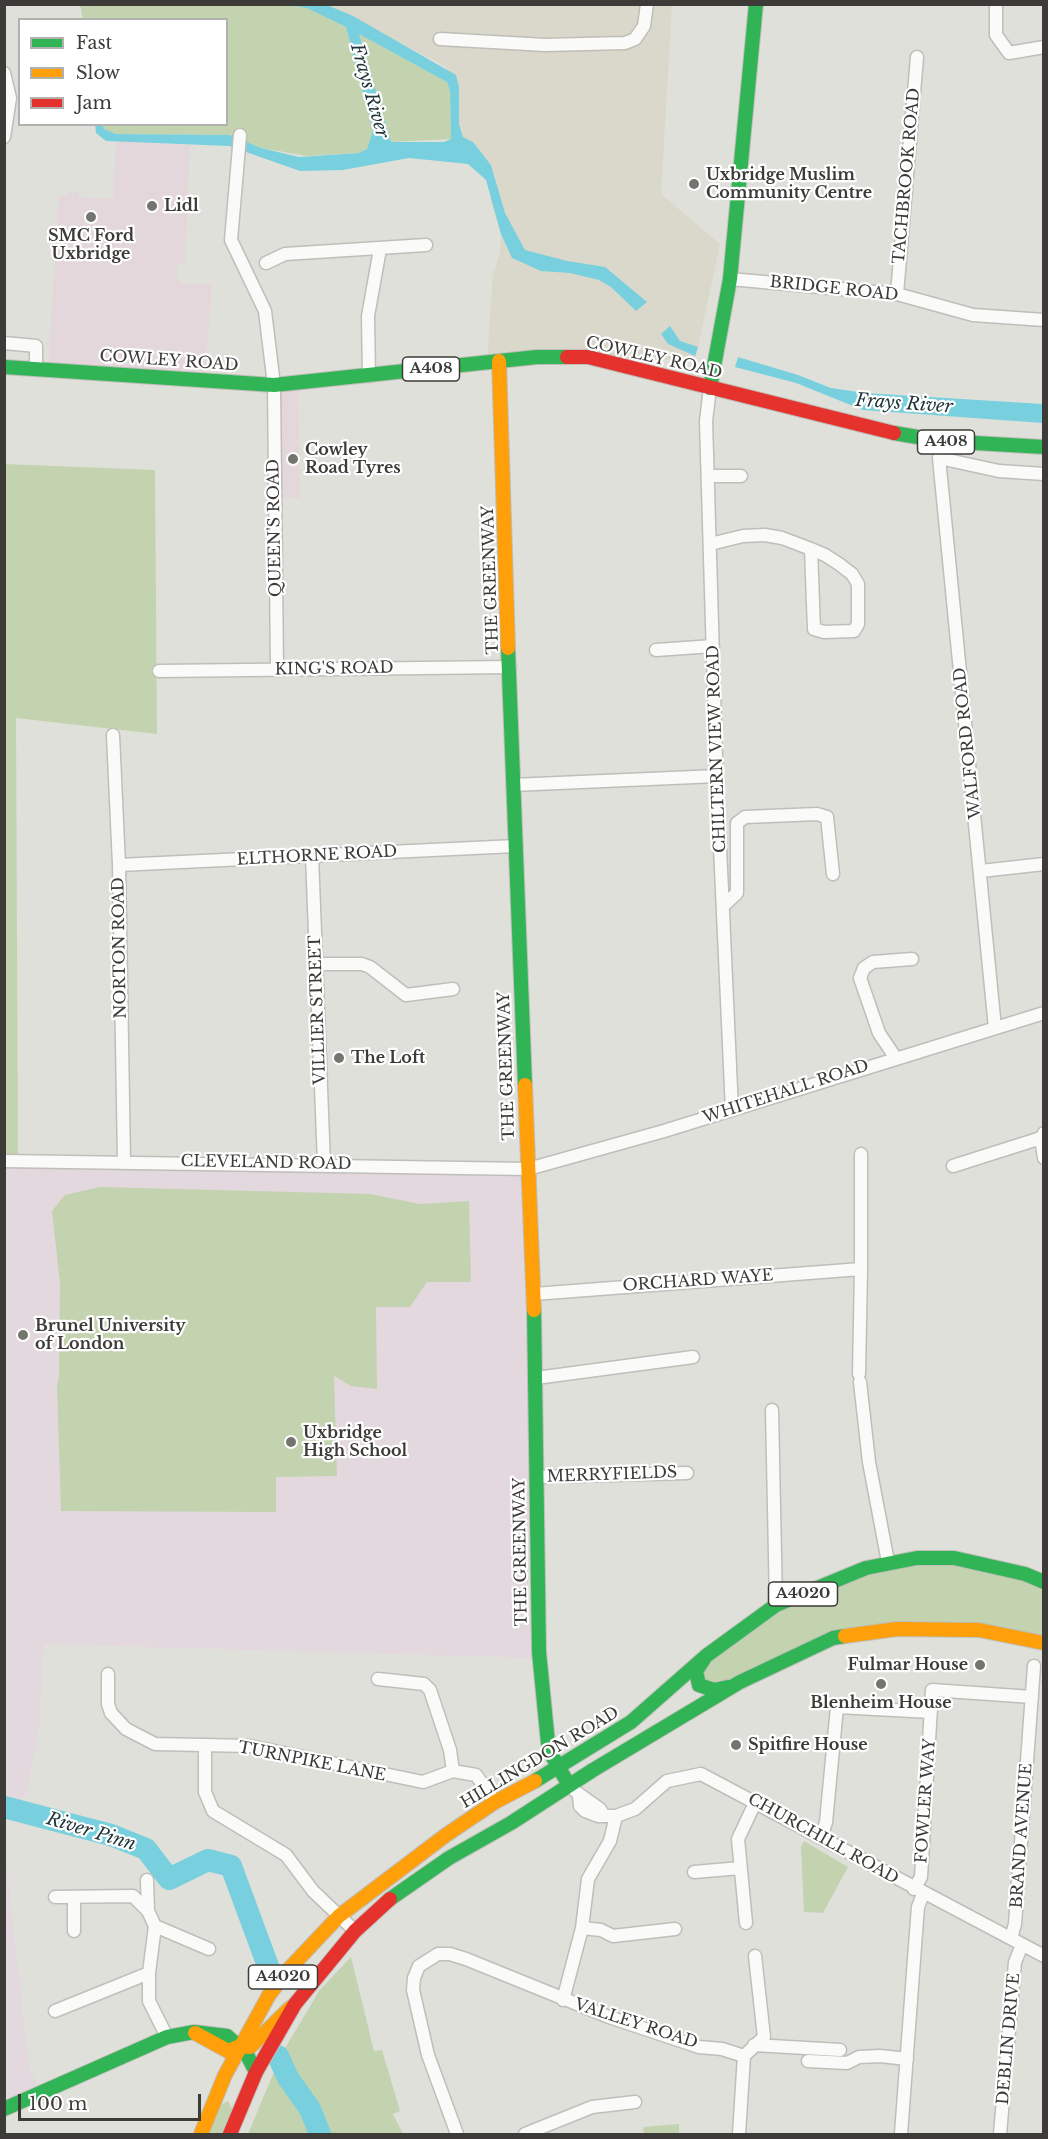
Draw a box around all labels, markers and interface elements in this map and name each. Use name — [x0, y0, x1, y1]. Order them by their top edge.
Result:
legend — [18, 18, 228, 126]
text: Fast — [76, 32, 112, 54]
water label: Frays River — [345, 41, 393, 141]
text: Slow — [76, 62, 120, 84]
street label: TACHBROOK ROAD — [890, 87, 924, 265]
text: Jam — [76, 92, 112, 114]
place label: Uxbridge Muslim Community Centre — [706, 165, 872, 203]
marker: Uxbridge Muslim Community Centre — [687, 177, 701, 191]
place label: Lidl — [164, 196, 199, 216]
marker: Lidl — [145, 199, 159, 213]
marker: SMC Ford Uxbridge — [84, 210, 98, 224]
place label: SMC Ford Uxbridge — [48, 226, 134, 264]
street label: BRIDGE ROAD — [769, 273, 899, 305]
street label: COWLEY ROAD — [584, 333, 724, 383]
street label: COWLEY ROAD — [99, 347, 239, 375]
road number: A408 — [402, 357, 460, 381]
water label: Frays River — [855, 390, 953, 418]
road number: A408 — [918, 430, 974, 454]
place label: Cowley Road Tyres — [305, 440, 401, 478]
marker: Cowley Road Tyres — [286, 452, 300, 466]
street label: QUEEN'S ROAD — [264, 459, 286, 597]
street label: THE GREENWAY — [479, 505, 503, 655]
street label: CHILTERN VIEW ROAD — [704, 645, 730, 853]
street label: KING'S ROAD — [274, 658, 394, 680]
street label: WALFORD ROAD — [951, 666, 985, 820]
street label: ELTHORNE ROAD — [236, 842, 398, 870]
street label: NORTON ROAD — [109, 877, 131, 1019]
street label: VILLIER STREET — [306, 935, 330, 1085]
street label: THE GREENWAY — [495, 991, 519, 1141]
place label: The Loft — [351, 1048, 425, 1068]
marker: The Loft — [332, 1051, 346, 1065]
street label: WHITEHALL ROAD — [701, 1056, 871, 1128]
street label: CLEVELAND ROAD — [180, 1152, 352, 1174]
street label: ORCHARD WAYE — [622, 1266, 774, 1296]
place label: Brunel University of London — [35, 1316, 186, 1354]
marker: Brunel University of London — [16, 1328, 30, 1342]
place label: Uxbridge High School — [303, 1423, 407, 1461]
marker: Uxbridge High School — [284, 1435, 298, 1449]
street label: MERRYFIELDS — [546, 1463, 678, 1487]
street label: THE GREENWAY — [510, 1478, 532, 1626]
road number: A4020 — [768, 1582, 838, 1606]
place label: Fulmar House — [847, 1655, 968, 1675]
marker: Fulmar House — [973, 1658, 987, 1672]
marker: Blenheim House — [874, 1677, 888, 1691]
place label: Blenheim House — [810, 1693, 952, 1713]
street label: HILLINGDON ROAD — [457, 1703, 623, 1813]
place label: Spitfire House — [748, 1735, 868, 1755]
street label: TURNPIKE LANE — [237, 1738, 387, 1786]
marker: Spitfire House — [729, 1738, 743, 1752]
street label: FOWLER WAY — [912, 1738, 940, 1864]
street label: BRAND AVENUE — [1007, 1763, 1037, 1909]
street label: CHURCHILL ROAD — [744, 1790, 902, 1888]
water label: River Pinn — [44, 1808, 138, 1856]
road number: A4020 — [248, 1965, 318, 1989]
street label: DEBLIN DRIVE — [994, 1972, 1024, 2106]
street label: VALLEY ROAD — [572, 1995, 700, 2053]
scale bar — [21, 2082, 204, 2120]
text: 100 m — [29, 2093, 87, 2115]

